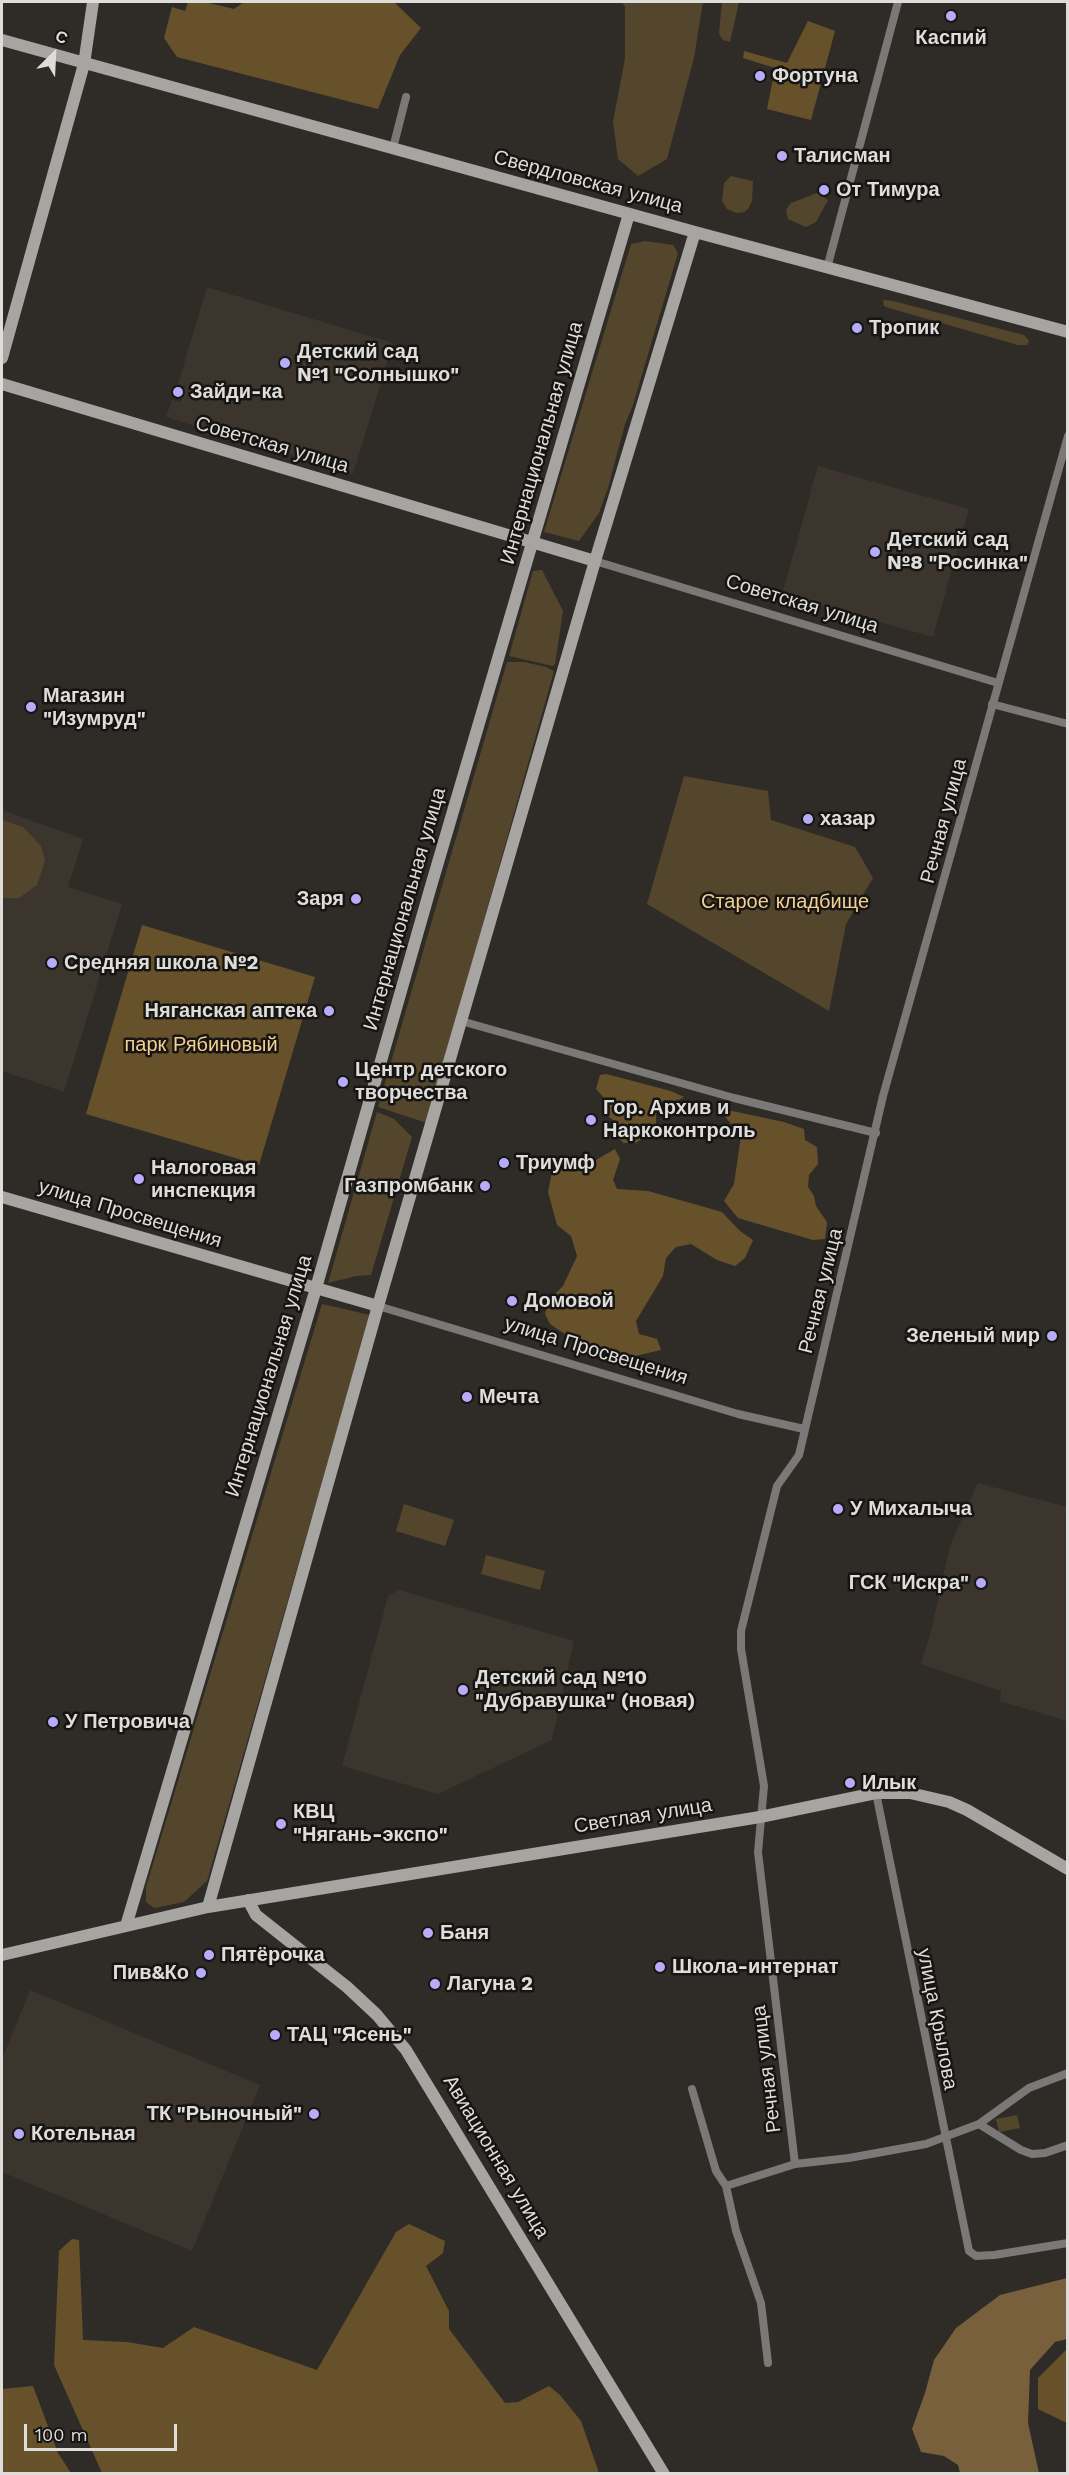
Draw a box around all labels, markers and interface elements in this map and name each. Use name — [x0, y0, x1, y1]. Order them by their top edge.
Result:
marker: Каспий — [944, 9, 958, 23]
north arrow — [24, 24, 84, 84]
text: С — [52, 26, 71, 48]
place label: Каспий — [915, 26, 987, 50]
place label: Фортуна — [772, 64, 858, 88]
marker: Фортуна — [753, 69, 767, 83]
place label: Талисман — [794, 144, 891, 168]
street label: Свердловская улица — [491, 145, 685, 219]
marker: Талисман — [775, 149, 789, 163]
place label: От Тимура — [836, 178, 940, 202]
marker: От Тимура — [817, 183, 831, 197]
place label: Тропик — [869, 316, 939, 340]
street label: Интернациональная улица — [496, 319, 588, 567]
marker: Тропик — [850, 321, 864, 335]
place label: Детский сад №1 "Солнышко" — [297, 340, 459, 387]
marker: Детский сад №1 "Солнышко" — [278, 356, 292, 370]
place label: Зайди-ка — [190, 380, 283, 404]
marker: Зайди-ка — [171, 385, 185, 399]
street label: Советская улица — [193, 412, 351, 478]
place label: Детский сад №8 "Росинка" — [887, 528, 1028, 575]
marker: Детский сад №8 "Росинка" — [868, 545, 882, 559]
street label: Советская улица — [723, 569, 881, 639]
place label: Магазин "Изумруд" — [43, 684, 146, 731]
marker: Магазин "Изумруд" — [24, 700, 38, 714]
street label: Речная улица — [916, 756, 972, 886]
street label: Интернациональная улица — [359, 785, 451, 1033]
place label: хазар — [820, 807, 876, 831]
marker: хазар — [801, 812, 815, 826]
place label: Заря — [297, 887, 344, 911]
park label: Старое кладбище — [701, 890, 869, 914]
marker: Заря — [349, 892, 363, 906]
place label: Средняя школа №2 — [64, 951, 259, 975]
marker: Средняя школа №2 — [45, 956, 59, 970]
place label: Няганская аптека — [144, 999, 317, 1023]
marker: Няганская аптека — [322, 1004, 336, 1018]
park label: парк Рябиновый — [124, 1033, 278, 1057]
place label: Центр детского творчества — [355, 1058, 507, 1105]
marker: Центр детского творчества — [336, 1075, 350, 1089]
place label: Гор. Архив и Наркоконтроль — [603, 1096, 756, 1143]
marker: Гор. Архив и Наркоконтроль — [584, 1113, 598, 1127]
place label: Триумф — [516, 1151, 595, 1175]
place label: Налоговая инспекция — [151, 1156, 256, 1203]
marker: Триумф — [497, 1156, 511, 1170]
marker: Налоговая инспекция — [132, 1172, 146, 1186]
place label: Газпромбанк — [344, 1174, 473, 1198]
street label: улица Просвещения — [35, 1175, 225, 1253]
marker: Газпромбанк — [478, 1179, 492, 1193]
street label: Речная улица — [794, 1226, 848, 1356]
street label: Интернациональная улица — [221, 1252, 317, 1500]
place label: Домовой — [524, 1289, 614, 1313]
marker: Домовой — [505, 1294, 519, 1308]
street label: улица Просвещения — [501, 1312, 691, 1390]
place label: Зеленый мир — [906, 1324, 1040, 1348]
marker: Зеленый мир — [1045, 1329, 1059, 1343]
place label: Мечта — [479, 1385, 539, 1409]
marker: Мечта — [460, 1390, 474, 1404]
place label: У Михалыча — [850, 1497, 972, 1521]
marker: У Михалыча — [831, 1502, 845, 1516]
place label: ГСК "Искра" — [849, 1571, 969, 1595]
marker: ГСК "Искра" — [974, 1576, 988, 1590]
place label: Детский сад №10 "Дубравушка" (новая) — [475, 1666, 695, 1713]
marker: Детский сад №10 "Дубравушка" (новая) — [456, 1683, 470, 1697]
place label: У Петровича — [65, 1710, 190, 1734]
marker: У Петровича — [46, 1715, 60, 1729]
place label: Илык — [862, 1771, 916, 1795]
marker: Илык — [843, 1776, 857, 1790]
street label: Светлая улица — [572, 1793, 714, 1839]
place label: КВЦ "Нягань-экспо" — [293, 1800, 448, 1847]
marker: КВЦ "Нягань-экспо" — [274, 1817, 288, 1831]
place label: Баня — [440, 1921, 489, 1945]
marker: Баня — [421, 1926, 435, 1940]
place label: Пятёрочка — [221, 1943, 325, 1967]
street label: улица Крылова — [912, 1946, 962, 2092]
marker: Пятёрочка — [202, 1948, 216, 1962]
place label: Школа-интернат — [672, 1955, 838, 1979]
marker: Школа-интернат — [653, 1960, 667, 1974]
place label: Пив&Ко — [113, 1961, 189, 1985]
marker: Пив&Ко — [194, 1966, 208, 1980]
place label: Лагуна 2 — [447, 1972, 533, 1996]
marker: Лагуна 2 — [428, 1977, 442, 1991]
street label: Речная улица — [747, 2004, 787, 2134]
place label: ТАЦ "Ясень" — [287, 2023, 412, 2047]
marker: ТАЦ "Ясень" — [268, 2028, 282, 2042]
street label: Авиационная улица — [438, 2071, 554, 2243]
place label: ТК "Рыночный" — [147, 2102, 302, 2126]
marker: ТК "Рыночный" — [307, 2107, 321, 2121]
place label: Котельная — [31, 2122, 136, 2146]
marker: Котельная — [12, 2127, 26, 2141]
scale bar — [27, 2412, 180, 2450]
text: 100 m — [35, 2424, 88, 2445]

